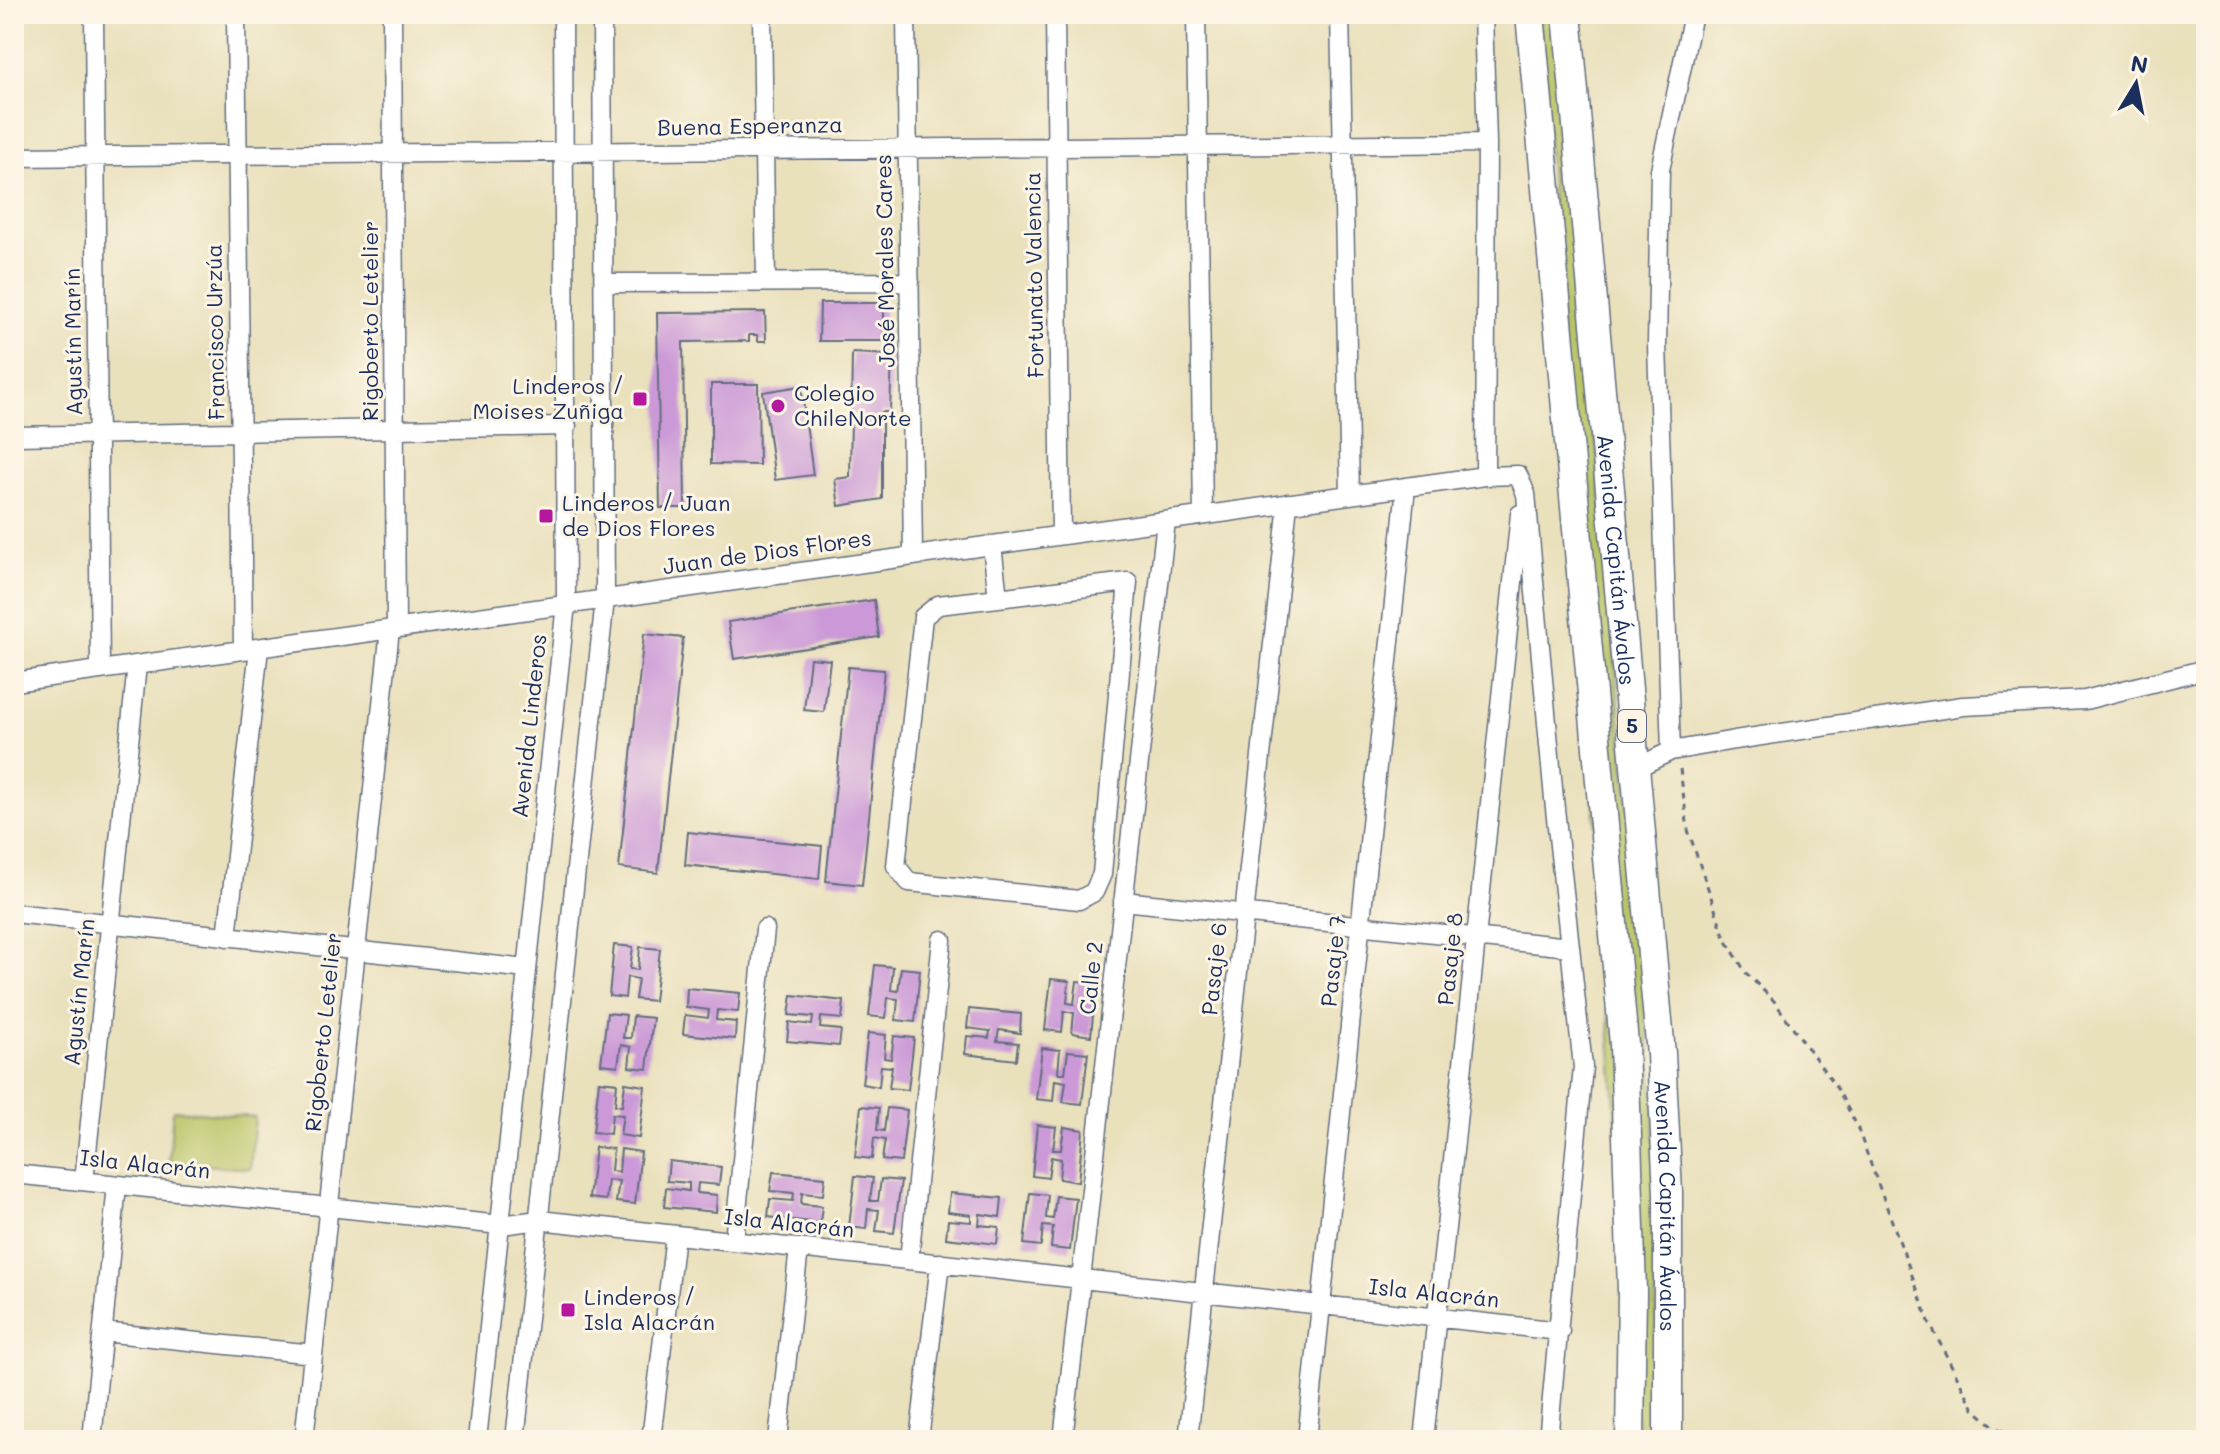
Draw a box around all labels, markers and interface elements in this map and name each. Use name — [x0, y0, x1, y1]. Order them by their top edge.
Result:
north arrow — [2096, 44, 2176, 124]
text: N — [2129, 48, 2150, 80]
street label: Buena Esperanza — [657, 109, 843, 142]
street label: José Morales Cares — [868, 154, 901, 368]
street label: Fortunato Valencia — [1017, 172, 1050, 378]
street label: Rigoberto Letelier — [355, 221, 384, 421]
street label: Francisco Urzúa — [198, 244, 231, 420]
street label: Agustín Marín — [57, 268, 88, 416]
place label: Linderos / Moises Zuñiga — [472, 371, 624, 425]
place label: Colegio ChileNorte — [794, 378, 912, 432]
marker: Linderos / Moises Zuñiga — [631, 390, 649, 408]
marker: Colegio ChileNorte — [769, 397, 787, 415]
street label: Avenida Capitán Ávalos — [1591, 433, 1643, 687]
place label: Linderos / Juan de Dios Flores — [562, 488, 730, 542]
marker: Linderos / Juan de Dios Flores — [537, 507, 555, 525]
street label: Juan de Dios Flores — [661, 522, 873, 581]
street label: Avenida Linderos — [504, 633, 553, 819]
road number: 5 — [1618, 710, 1646, 742]
street label: Pasaje 8 — [1430, 911, 1469, 1007]
street label: Pasaje 7 — [1313, 914, 1352, 1008]
street label: Agustín Marín — [56, 917, 101, 1067]
street label: Pasaje 6 — [1194, 921, 1233, 1017]
street label: Rigoberto Letelier — [298, 931, 347, 1133]
street label: Calle 2 — [1072, 940, 1109, 1016]
street label: Avenida Capitán Ávalos — [1648, 1079, 1683, 1332]
street label: Isla Alacrán — [78, 1142, 212, 1185]
street label: Isla Alacrán — [722, 1201, 856, 1244]
street label: Isla Alacrán — [1367, 1271, 1501, 1314]
place label: Linderos / Isla Alacrán — [584, 1282, 715, 1336]
marker: Linderos / Isla Alacrán — [559, 1301, 577, 1319]

